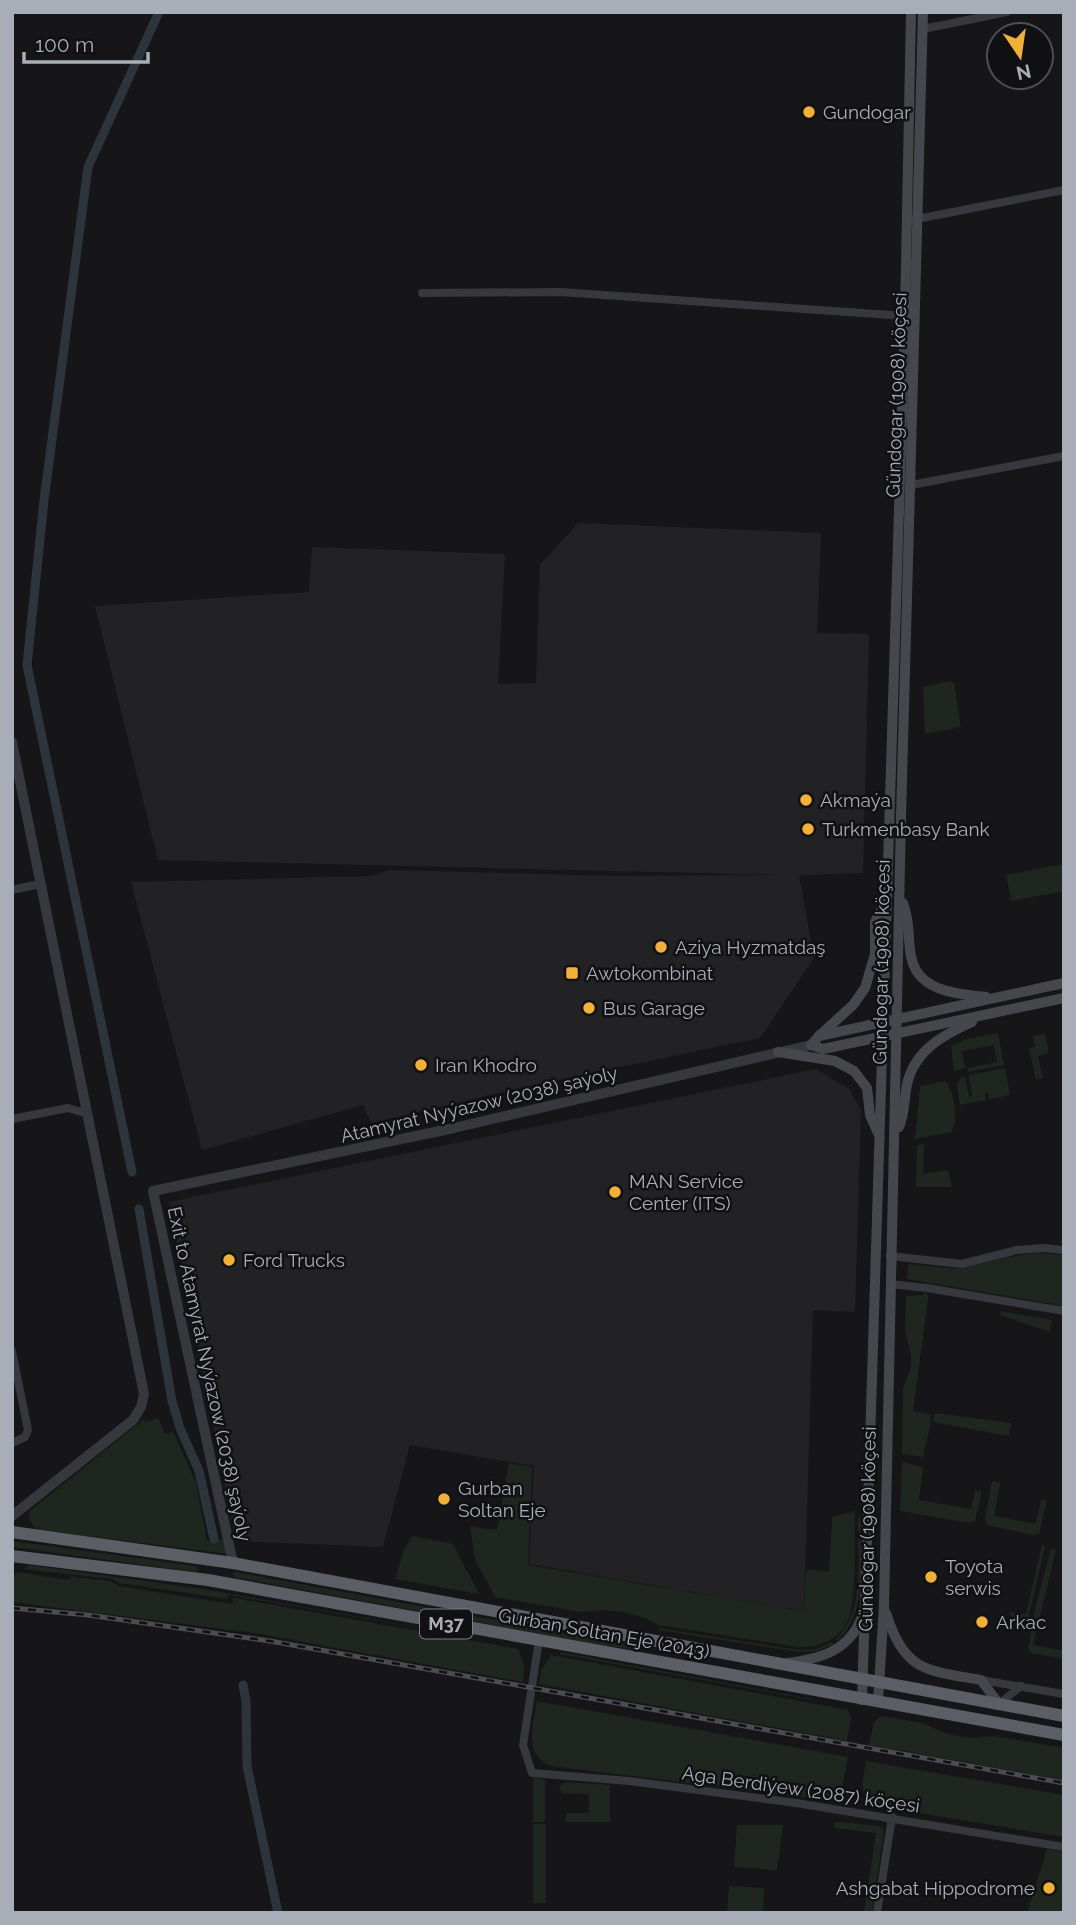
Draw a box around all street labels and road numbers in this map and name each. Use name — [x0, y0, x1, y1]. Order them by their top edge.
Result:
street label: Gündogar (1908) köçesi — [881, 292, 911, 498]
street label: Gündogar (1908) köçesi — [868, 859, 894, 1065]
street label: Atamyrat Nyýazow (2038) şaýoly — [338, 1061, 620, 1147]
street label: Exit to Atamyrat Nyýazow (2038) şaýoly — [164, 1204, 256, 1544]
street label: Gündogar (1908) köçesi — [854, 1426, 880, 1632]
street label: Gurban Soltan Eje (2043) — [497, 1604, 711, 1662]
road number: M37 — [420, 1610, 472, 1638]
street label: Aga Berdiýew (2087) köçesi — [681, 1761, 921, 1817]

